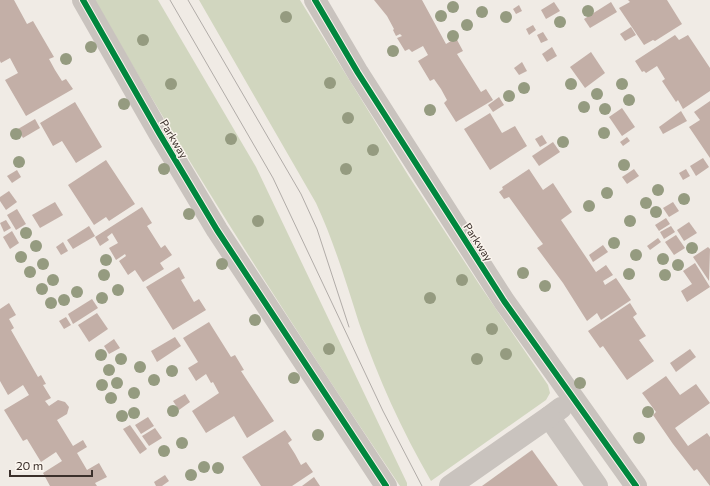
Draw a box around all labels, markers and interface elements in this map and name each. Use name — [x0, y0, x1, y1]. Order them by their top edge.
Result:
street label: Parkway — [158, 117, 191, 161]
street label: Parkway — [461, 220, 496, 264]
scale bar — [10, 452, 92, 478]
text: 20 m — [16, 458, 43, 472]

